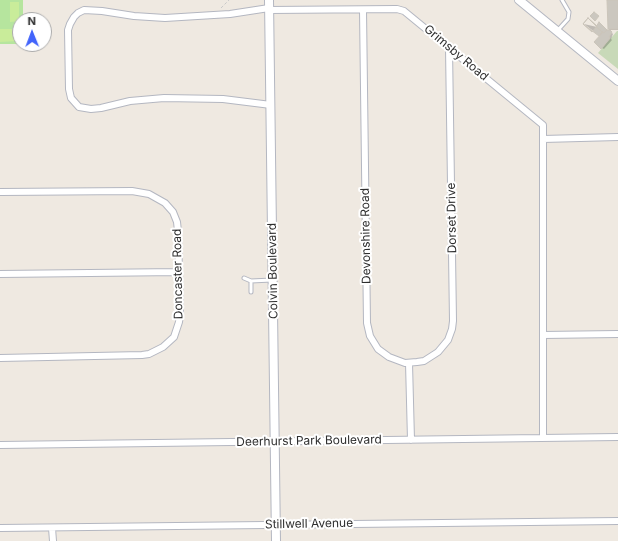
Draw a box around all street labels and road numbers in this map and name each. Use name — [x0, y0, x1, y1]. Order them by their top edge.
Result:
street label: Grimsby Road — [421, 22, 491, 84]
street label: Dorset Drive — [444, 182, 460, 254]
street label: Devonshire Road — [358, 188, 374, 284]
street label: Colvin Boulevard — [265, 223, 281, 319]
street label: Doncaster Road — [170, 229, 186, 319]
street label: Deerhurst Park Boulevard — [236, 433, 382, 449]
street label: Stillwell Avenue — [265, 516, 353, 532]

